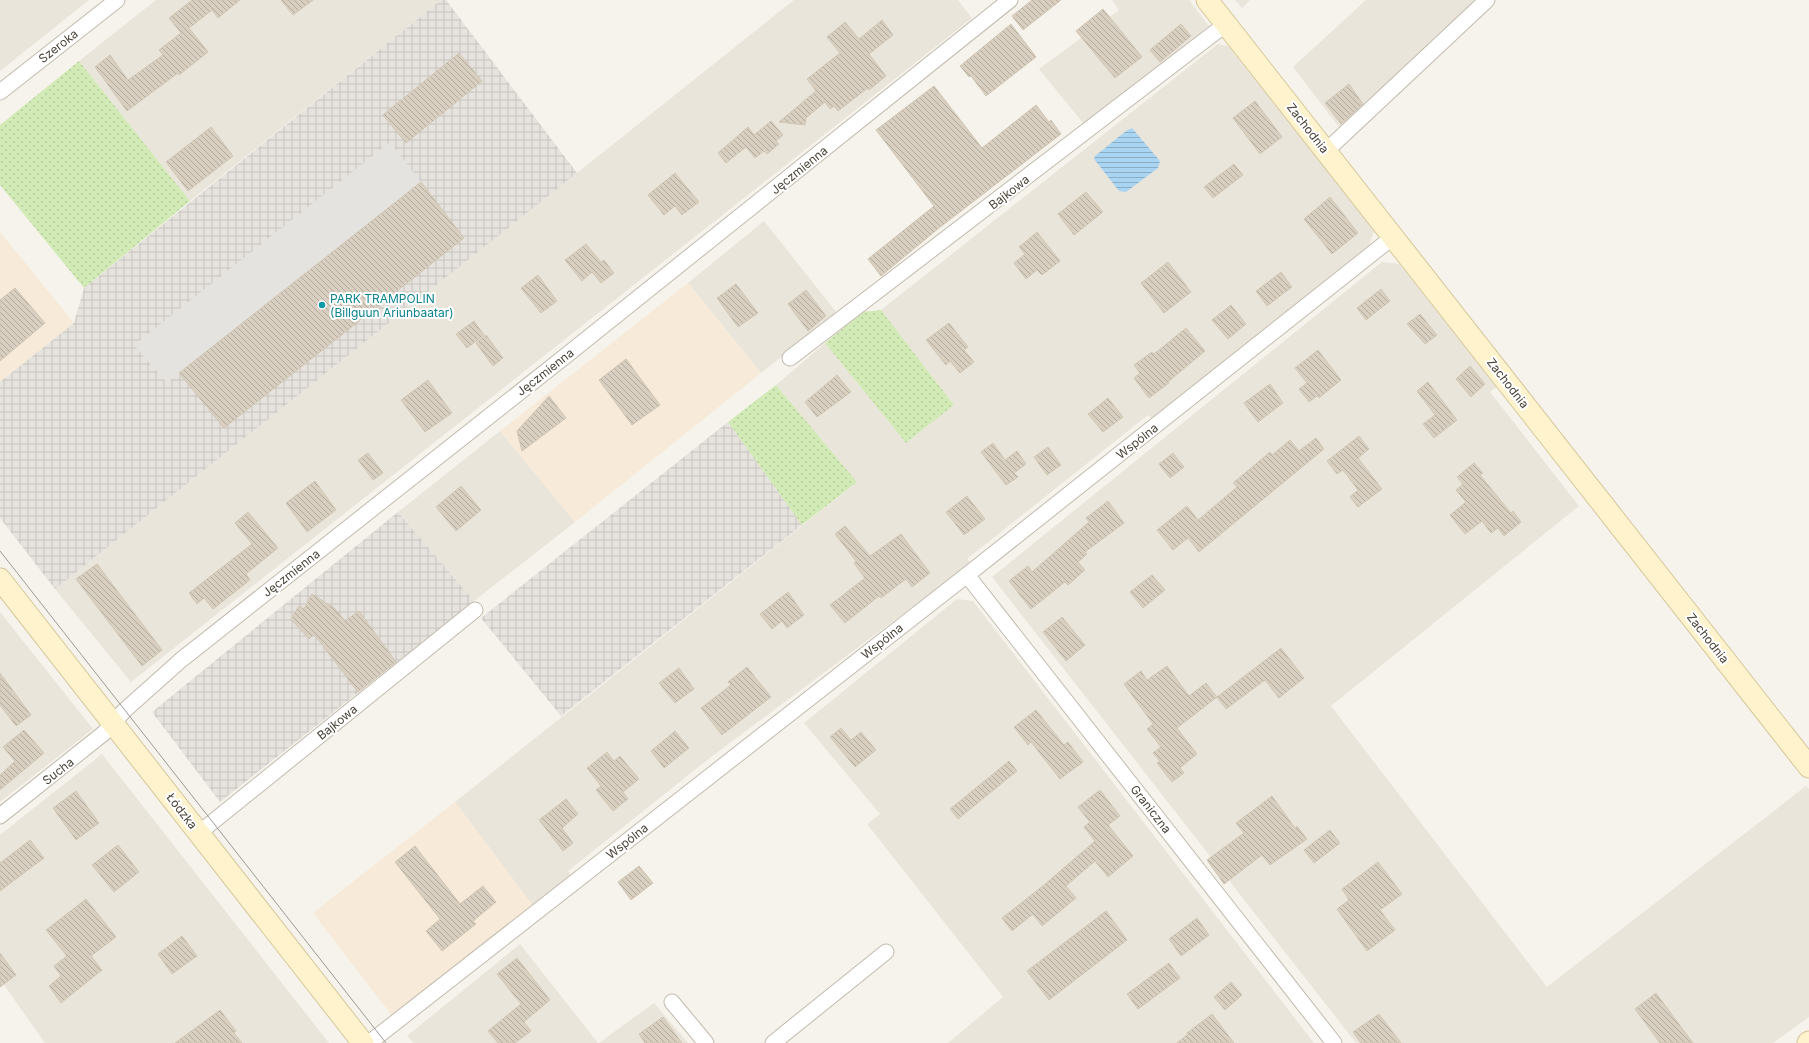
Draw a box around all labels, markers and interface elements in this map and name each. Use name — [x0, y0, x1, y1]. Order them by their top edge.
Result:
street label: Szeroka — [35, 26, 81, 66]
street label: Zachodnia — [1284, 100, 1332, 156]
street label: Jęczmienna — [768, 143, 830, 197]
street label: Bajkowa — [986, 172, 1032, 212]
place label: PARK TRAMPOLIN (Billguun Ariunbaatar) — [330, 291, 454, 320]
marker: PARK TRAMPOLIN (Billguun Ariunbaatar) — [317, 300, 327, 310]
street label: Jęczmienna — [513, 345, 577, 399]
street label: Zachodnia — [1484, 355, 1532, 411]
street label: Wspólna — [1113, 420, 1161, 462]
street label: Jęczmienna — [259, 546, 323, 600]
street label: Zachodnia — [1684, 610, 1732, 666]
street label: Wspólna — [858, 620, 906, 662]
street label: Bajkowa — [314, 701, 360, 743]
street label: Sucha — [39, 754, 77, 788]
street label: Graniczna — [1127, 782, 1175, 836]
street label: Łódzka — [163, 790, 201, 832]
street label: Wspólna — [603, 820, 651, 862]

